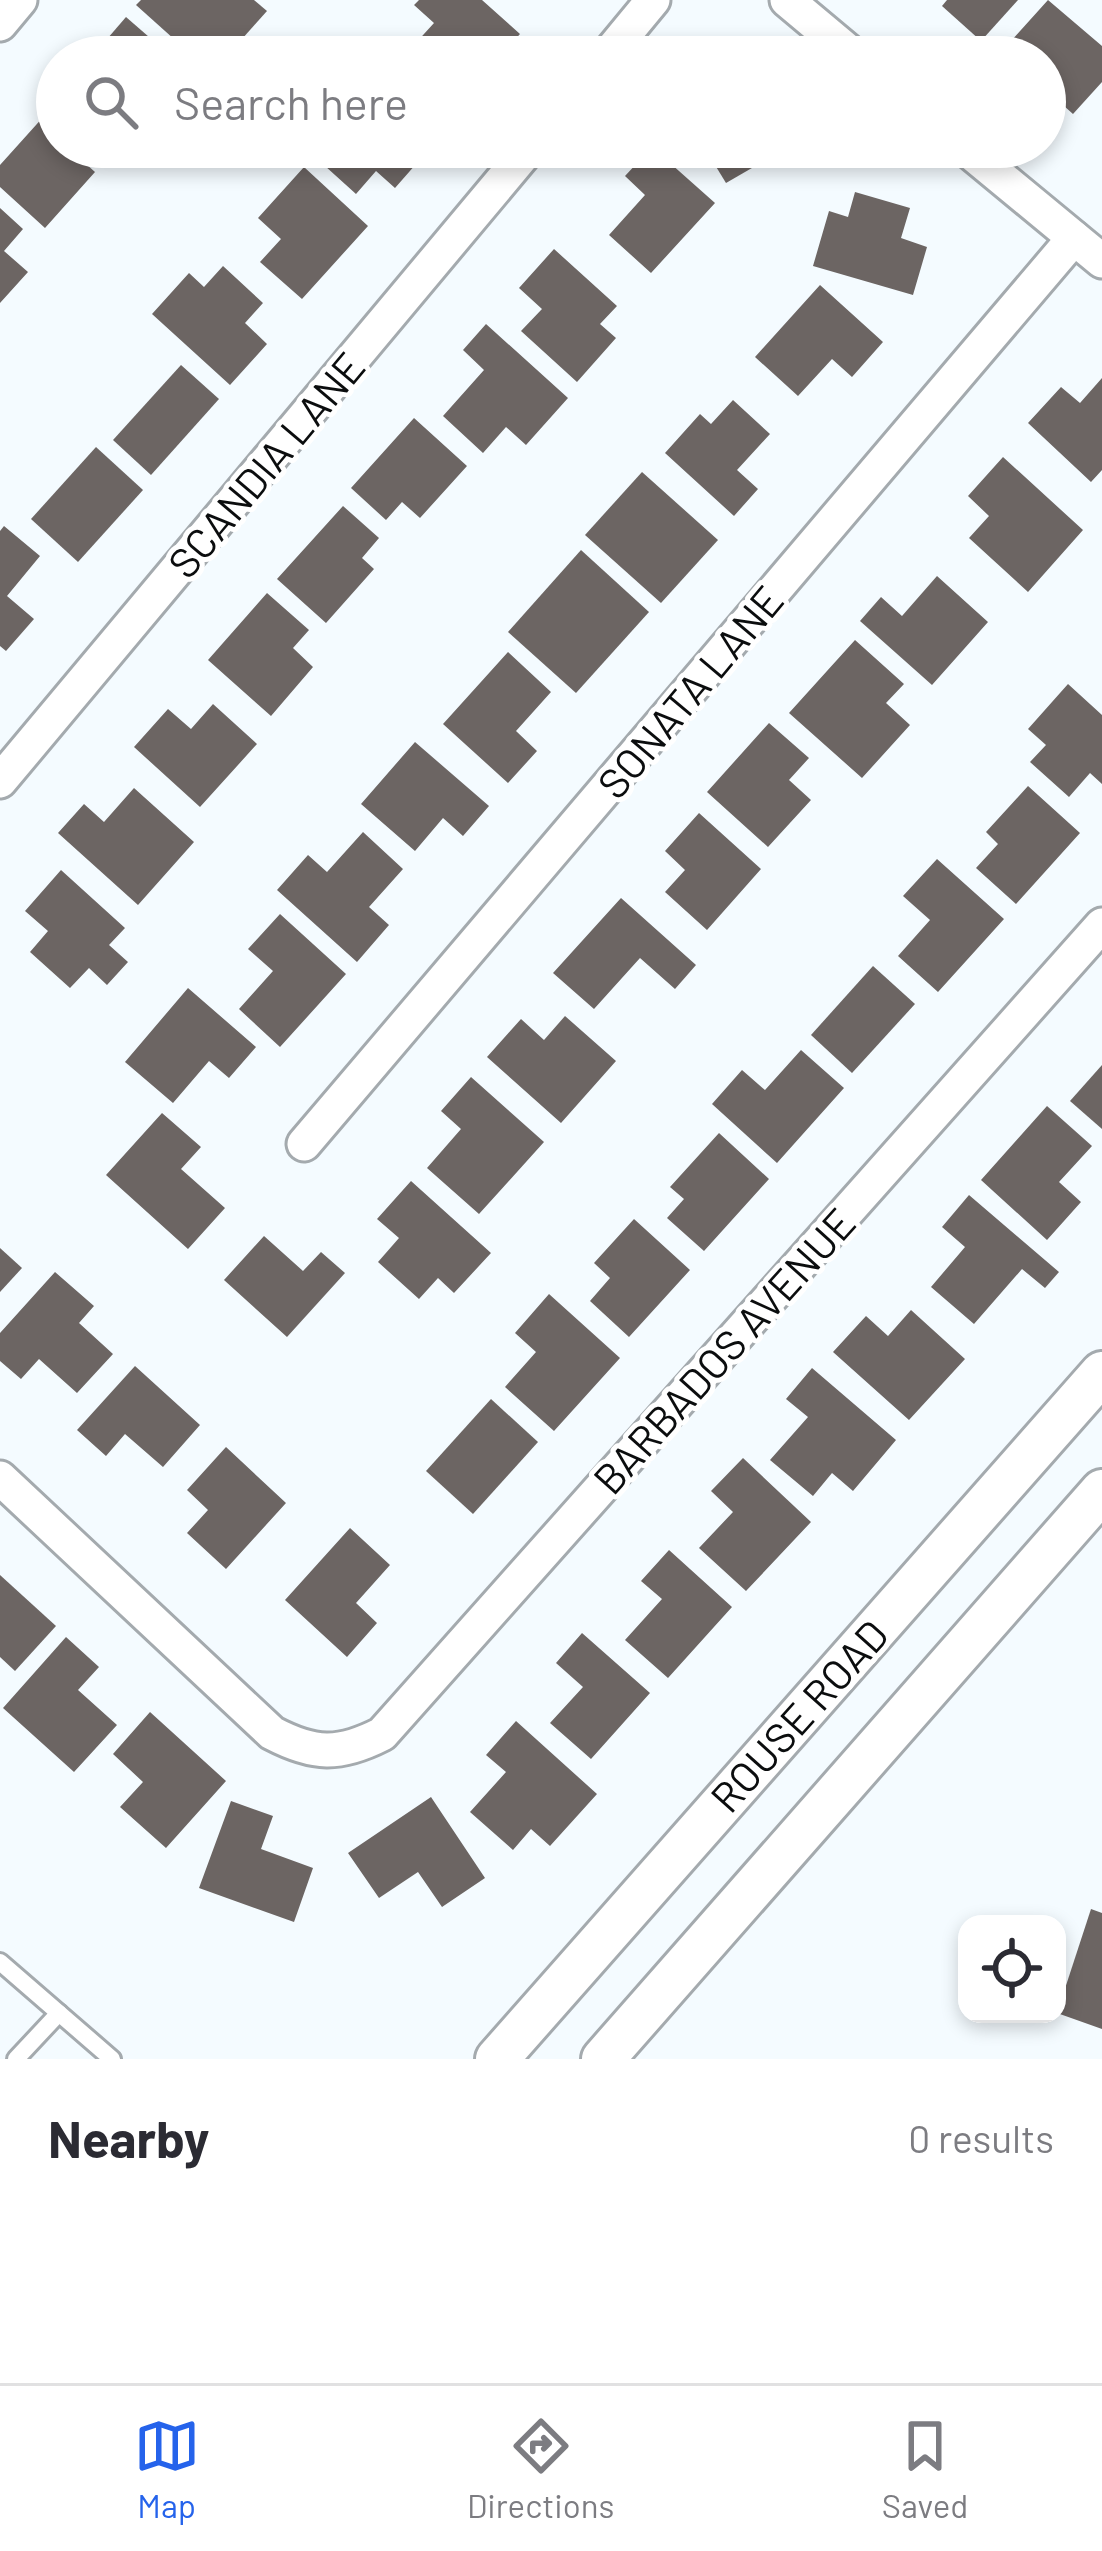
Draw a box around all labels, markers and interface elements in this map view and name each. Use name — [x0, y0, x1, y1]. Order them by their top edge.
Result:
search box — [36, 36, 1066, 168]
icon: search — [78, 69, 144, 135]
text: Search here — [174, 75, 408, 129]
street label: SCANDIA LANE — [156, 341, 374, 587]
street label: SONATA LANE — [586, 575, 792, 807]
street label: BARBADOS AVENUE — [582, 1197, 864, 1503]
street label: ROUSE ROAD — [699, 1609, 897, 1821]
map controls — [958, 1915, 1066, 2023]
button: locate — [958, 1915, 1066, 2023]
text: Nearby — [48, 2107, 209, 2168]
text: 0 results — [908, 2114, 1054, 2161]
tab: Map — [134, 2413, 200, 2525]
tab: Directions — [467, 2413, 614, 2525]
tab: Saved — [882, 2413, 968, 2525]

